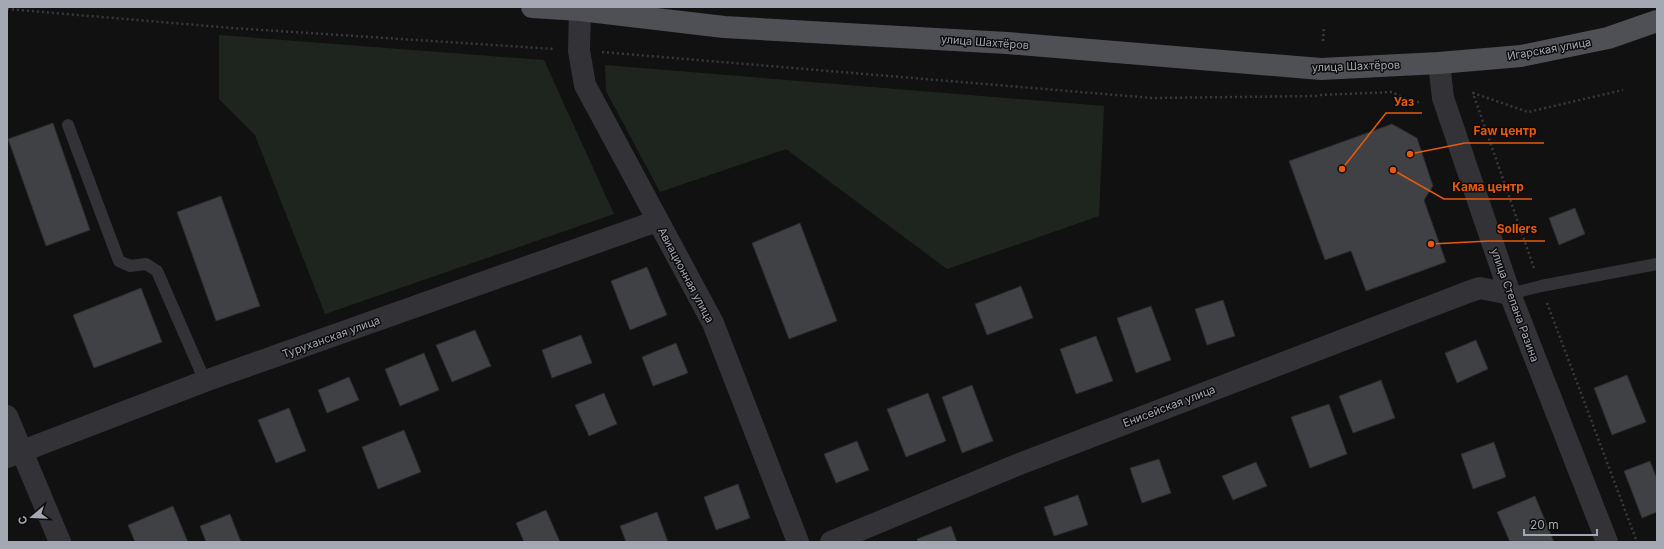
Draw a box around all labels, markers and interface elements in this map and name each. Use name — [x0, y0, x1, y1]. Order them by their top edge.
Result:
street label: улица Шахтёров — [941, 32, 1029, 52]
street label: Игарская улица — [1506, 35, 1592, 63]
street label: улица Шахтёров — [1312, 57, 1400, 75]
callout: Уаз — [1386, 89, 1422, 113]
text: Уаз — [1394, 94, 1414, 109]
callout: Faw центр — [1465, 119, 1544, 143]
text: Faw центр — [1473, 123, 1537, 138]
callout: Кама центр — [1444, 175, 1532, 199]
text: Кама центр — [1452, 179, 1524, 194]
callout: Sollers — [1489, 217, 1545, 241]
text: Sollers — [1497, 221, 1538, 236]
street label: Авиационная улица — [655, 225, 717, 325]
street label: улица Степана Разина — [1488, 246, 1542, 364]
street label: Туруханская улица — [280, 313, 382, 361]
street label: Енисейская улица — [1121, 382, 1217, 430]
north arrow — [12, 497, 52, 537]
scale bar — [1524, 511, 1597, 537]
text: С — [15, 514, 30, 526]
text: 20 m — [1530, 517, 1559, 532]

